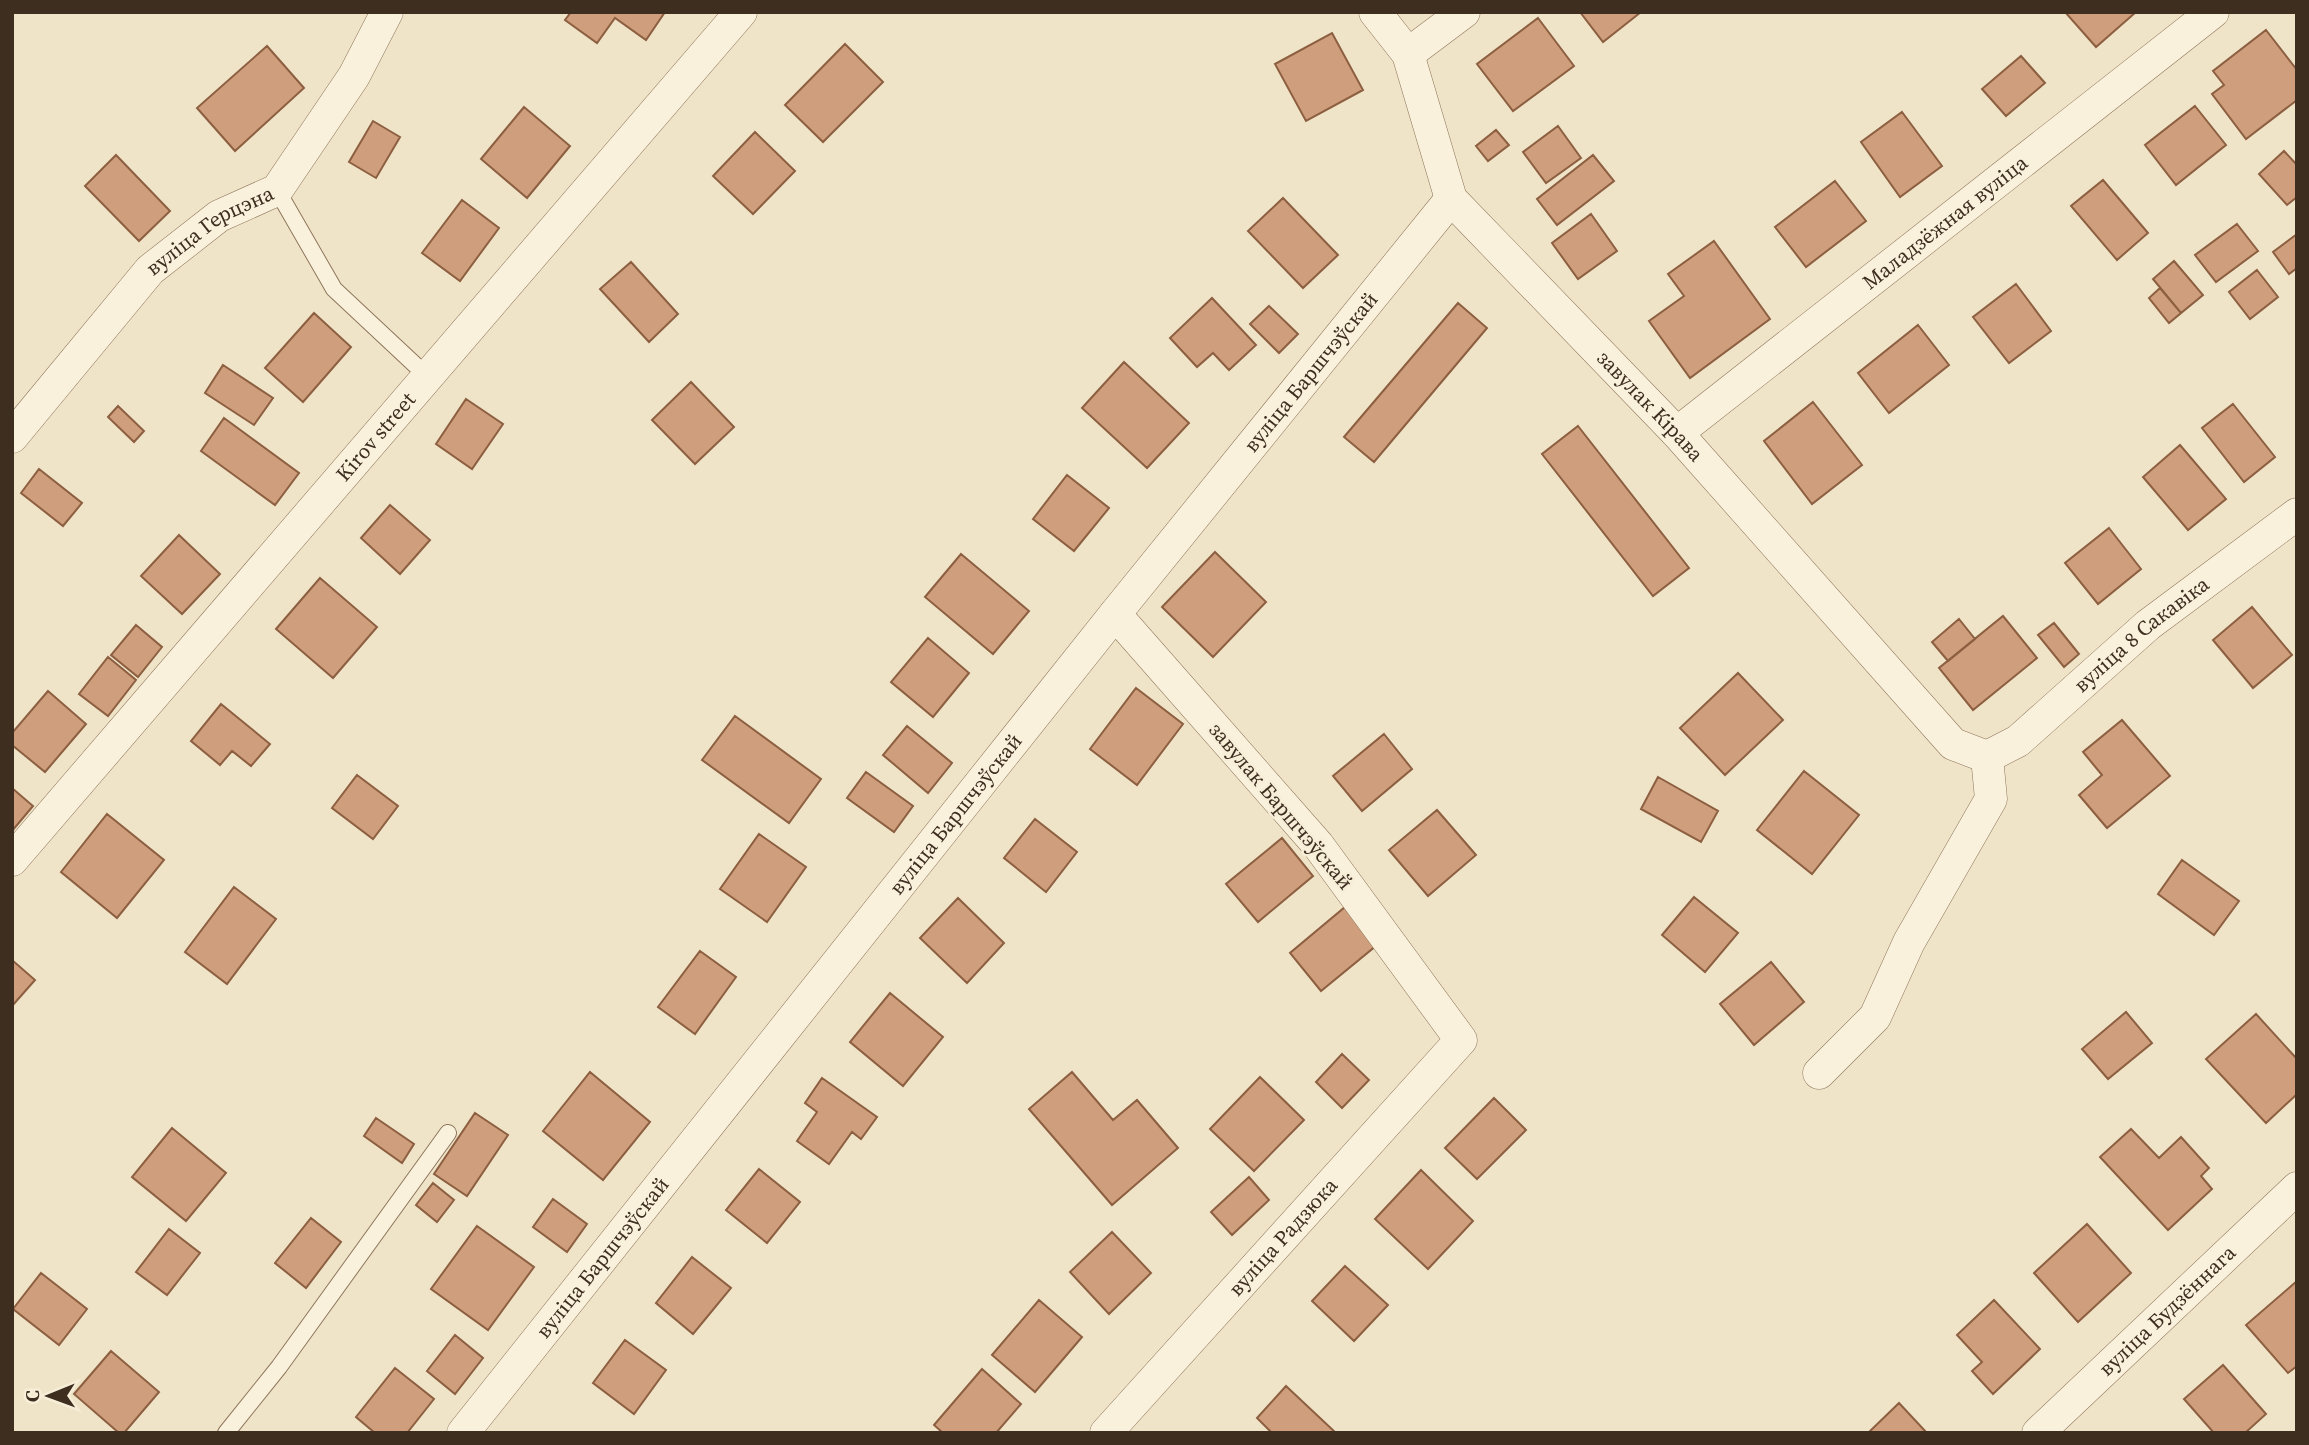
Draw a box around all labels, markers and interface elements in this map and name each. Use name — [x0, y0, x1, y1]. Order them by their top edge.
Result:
street label: Маладзёжная вуліца — [1856, 148, 2034, 296]
street label: вуліца Герцэна — [140, 178, 279, 282]
street label: вуліца Баршчэўскай — [1237, 286, 1384, 458]
street label: завулак Кірава — [1591, 344, 1711, 468]
street label: Kirov street — [329, 386, 422, 487]
street label: вуліца 8 Сакавіка — [2067, 569, 2215, 699]
street label: завулак Баршчэўскай — [1203, 716, 1360, 896]
street label: вуліца Баршчэўскай — [882, 727, 1028, 901]
street label: вуліца Баршчэўскай — [529, 1171, 675, 1344]
street label: вуліца Радзюка — [1221, 1171, 1344, 1302]
street label: вуліца Будзённага — [2092, 1238, 2242, 1382]
north arrow — [14, 1361, 84, 1431]
text: С — [19, 1390, 45, 1402]

